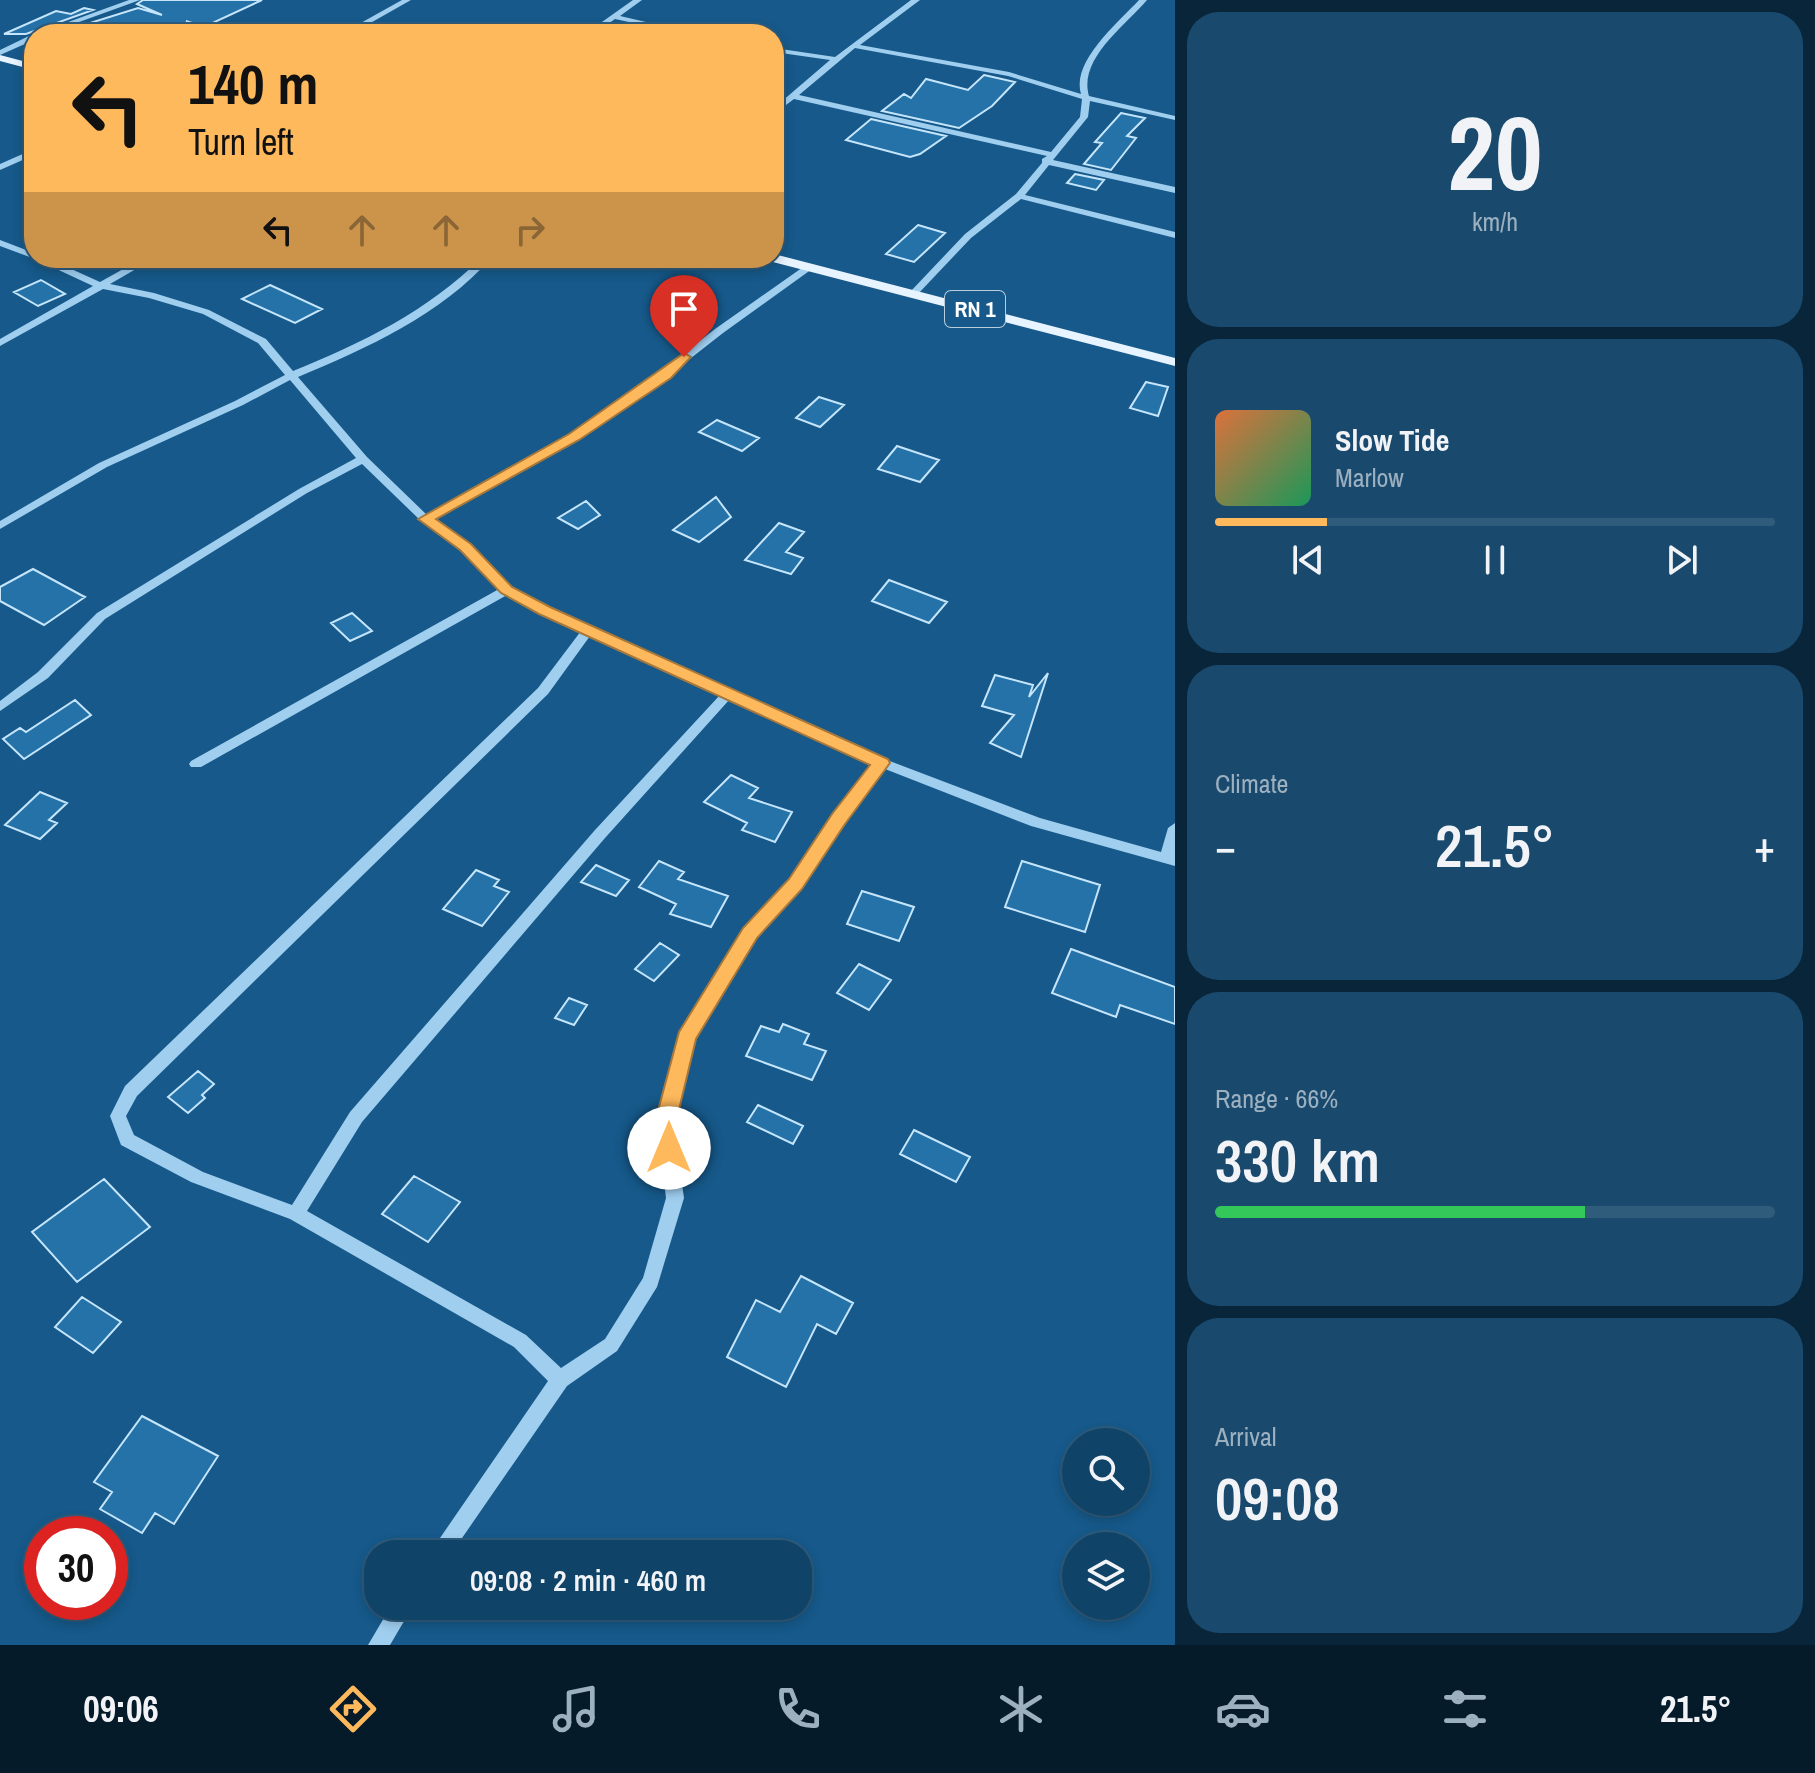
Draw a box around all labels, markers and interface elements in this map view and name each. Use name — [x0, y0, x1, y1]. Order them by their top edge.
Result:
text: 140 m — [188, 46, 318, 121]
icon: left — [56, 56, 160, 160]
text: 20 — [1448, 82, 1542, 222]
text: Turn left — [188, 118, 294, 166]
text: km/h — [1472, 204, 1518, 239]
icon: left — [256, 208, 300, 252]
icon: ahead — [340, 208, 384, 252]
icon: ahead — [424, 208, 468, 252]
icon: right — [508, 208, 552, 252]
pin — [650, 275, 718, 357]
icon: arrive — [662, 287, 706, 331]
road number: RN 1 — [945, 291, 1005, 327]
text: Slow Tide — [1335, 420, 1449, 460]
text: Marlow — [1335, 460, 1404, 495]
icon: previous — [1286, 538, 1330, 582]
icon: pause — [1473, 538, 1517, 582]
icon: next — [1660, 538, 1704, 582]
text: Climate — [1215, 766, 1288, 801]
text: 21.5° — [1435, 805, 1555, 886]
text: − — [1215, 816, 1236, 876]
text: + — [1754, 816, 1775, 876]
text: Range · 66% — [1215, 1081, 1338, 1116]
position arrow — [627, 1106, 711, 1190]
text: 330 km — [1215, 1120, 1380, 1201]
text: Arrival — [1215, 1419, 1277, 1454]
map controls — [1062, 1428, 1150, 1620]
button: search — [1062, 1428, 1150, 1516]
text: 09:08 — [1215, 1458, 1340, 1539]
speed limit sign: 30 — [24, 1516, 128, 1620]
button: layers — [1062, 1532, 1150, 1620]
text: 09:08 · 2 min · 460 m — [470, 1560, 706, 1600]
icon: directions — [325, 1681, 381, 1737]
icon: music — [548, 1681, 604, 1737]
icon: phone — [770, 1681, 826, 1737]
icon: climate — [993, 1681, 1049, 1737]
icon: car — [1215, 1681, 1271, 1737]
icon: filters — [1437, 1681, 1493, 1737]
text: 09:06 — [83, 1685, 159, 1733]
text: 21.5° — [1660, 1685, 1732, 1733]

